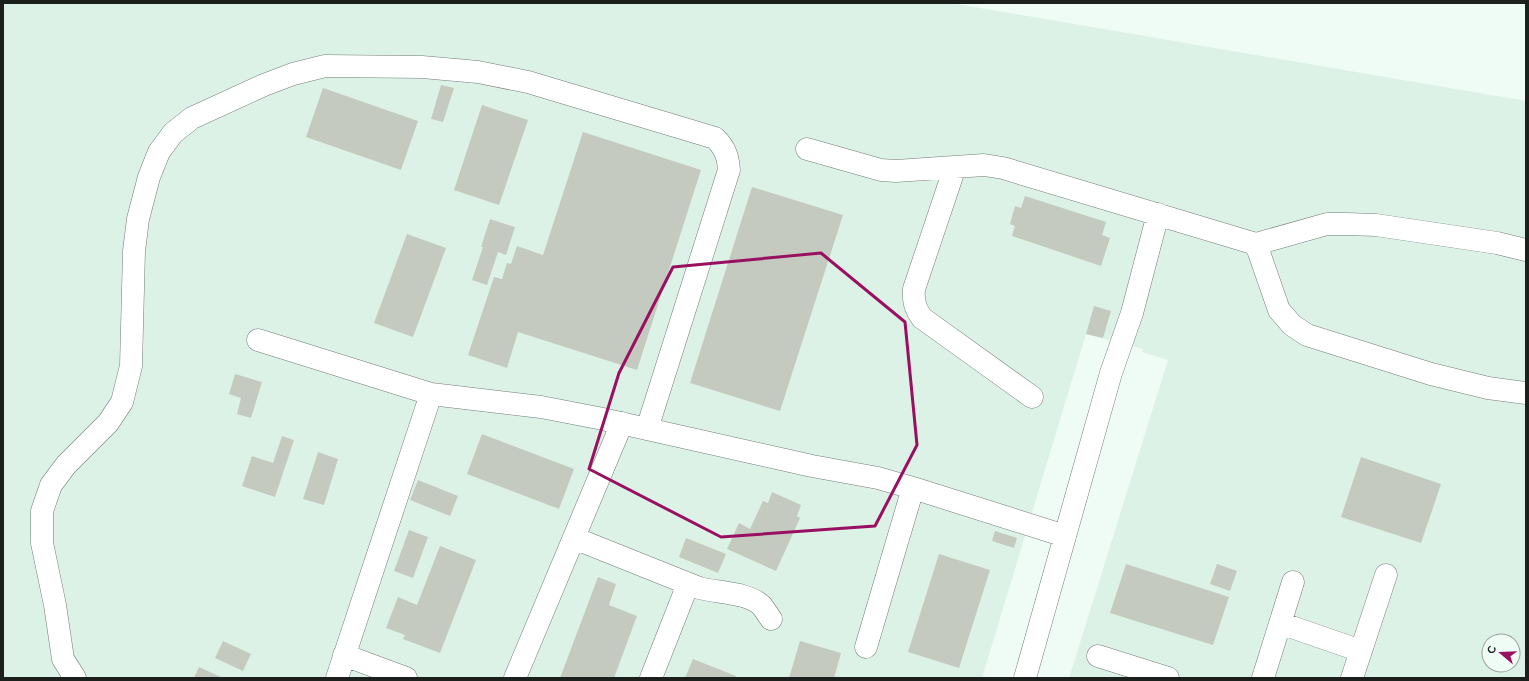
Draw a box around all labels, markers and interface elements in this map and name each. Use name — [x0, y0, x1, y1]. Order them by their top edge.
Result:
north arrow — [1481, 633, 1521, 673]
text: С — [1485, 644, 1500, 656]

